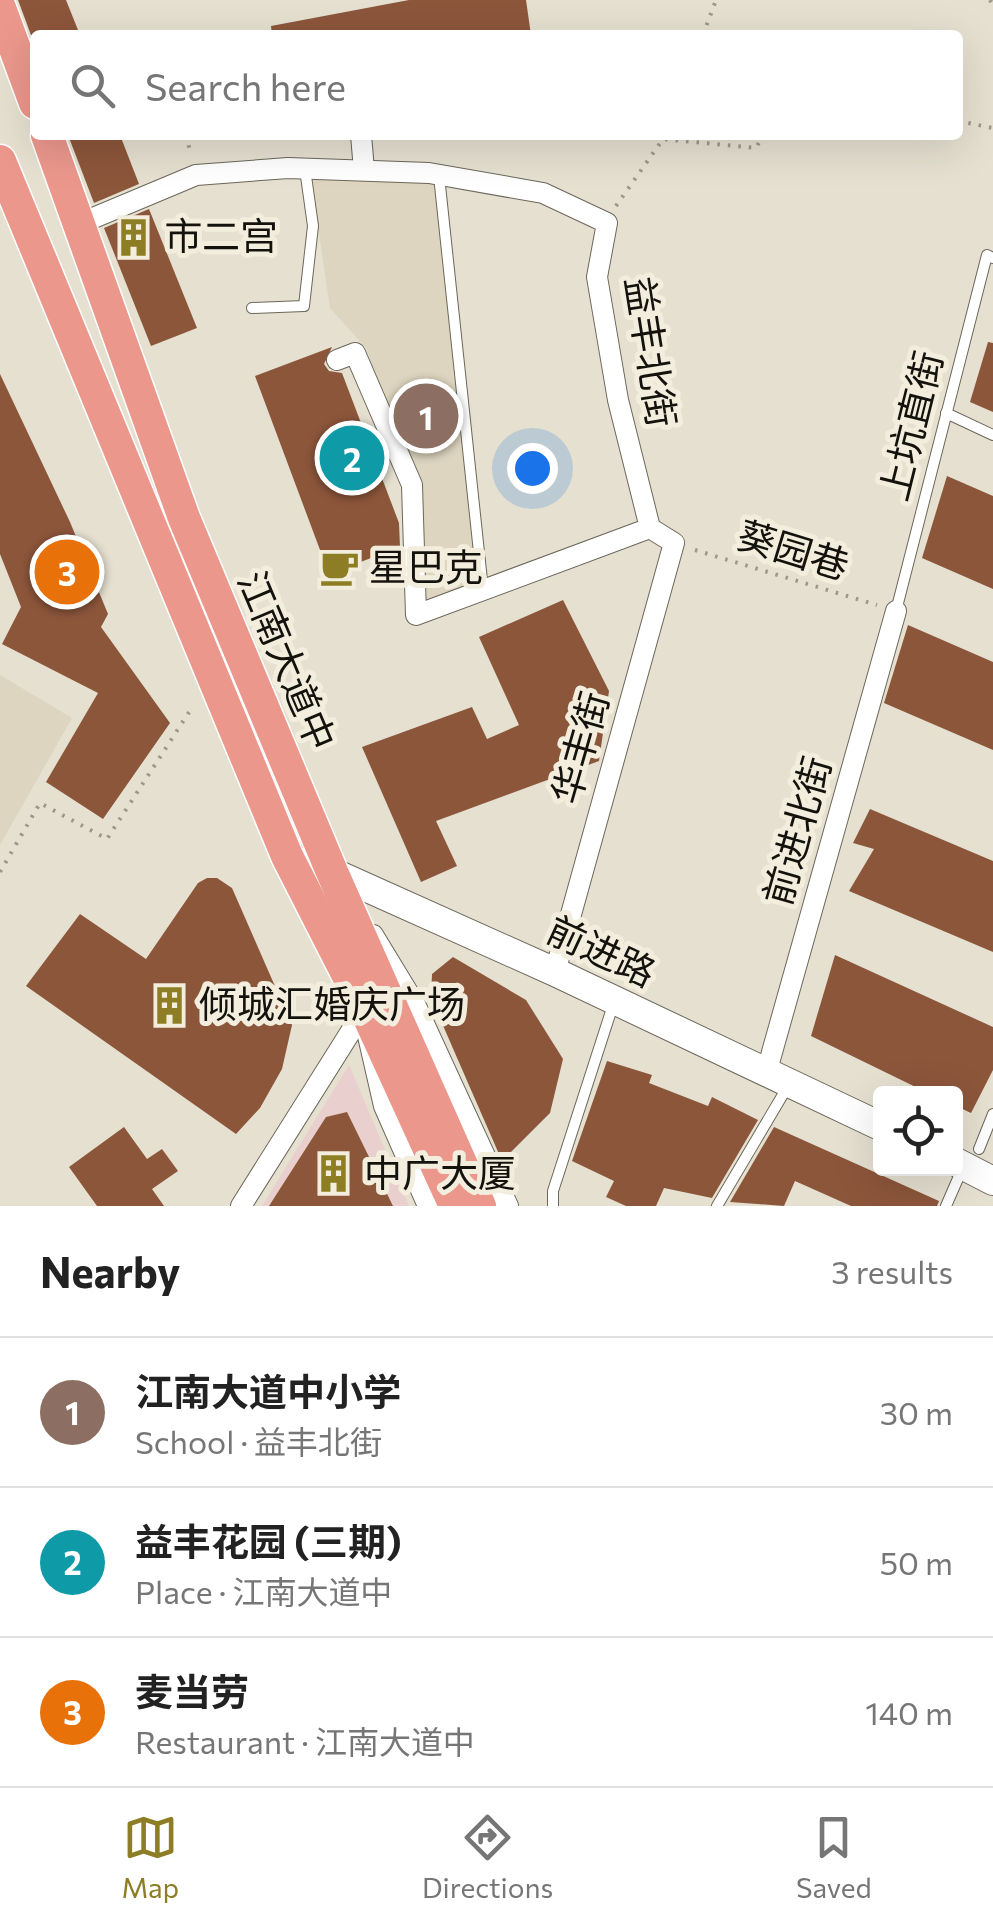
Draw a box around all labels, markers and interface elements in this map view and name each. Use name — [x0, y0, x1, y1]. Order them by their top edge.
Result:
search box — [30, 30, 963, 140]
icon: search — [65, 58, 120, 113]
text: Search here — [145, 62, 346, 109]
place label: 市二宫 — [164, 211, 278, 258]
building icon: 市二宫 — [113, 216, 155, 258]
street label: 益丰北街 — [617, 273, 688, 430]
street label: 上坑直街 — [868, 346, 951, 505]
pin: 1 — [394, 378, 458, 454]
pin: 2 — [320, 420, 384, 496]
your location — [507, 443, 558, 494]
street label: 葵园巷 — [732, 509, 855, 588]
pin: 3 — [34, 534, 100, 610]
place label: 星巴克 — [369, 542, 483, 589]
cafe icon: 星巴克 — [318, 547, 360, 589]
street label: 江南大道中 — [230, 563, 347, 757]
street label: 华丰街 — [540, 686, 617, 809]
street label: 前进北街 — [752, 751, 839, 910]
street label: 前进路 — [540, 904, 664, 995]
place label: 倾城汇婚庆广场 — [199, 979, 465, 1026]
building icon: 倾城汇婚庆广场 — [148, 984, 190, 1026]
map controls — [873, 1086, 963, 1176]
button: locate — [873, 1086, 963, 1176]
place label: 中广大厦 — [364, 1148, 516, 1195]
building icon: 中广大厦 — [313, 1153, 355, 1195]
text: Nearby — [40, 1245, 180, 1297]
text: 3 results — [831, 1251, 953, 1291]
text: 江南大道中小学 — [135, 1367, 401, 1414]
text: 1 — [65, 1392, 80, 1432]
text: 30 m — [880, 1392, 953, 1432]
text: School · 益丰北街 — [135, 1421, 382, 1461]
text: 益丰花园 (三期) — [135, 1517, 402, 1564]
text: 2 — [63, 1542, 82, 1582]
text: 50 m — [880, 1542, 953, 1582]
text: Place · 江南大道中 — [135, 1571, 392, 1611]
text: 麦当劳 — [135, 1667, 249, 1714]
text: 3 — [63, 1692, 82, 1732]
text: 140 m — [865, 1692, 953, 1732]
text: Restaurant · 江南大道中 — [135, 1721, 475, 1761]
tab: Map — [121, 1810, 179, 1904]
tab: Directions — [422, 1810, 553, 1904]
tab: Saved — [796, 1810, 872, 1904]

